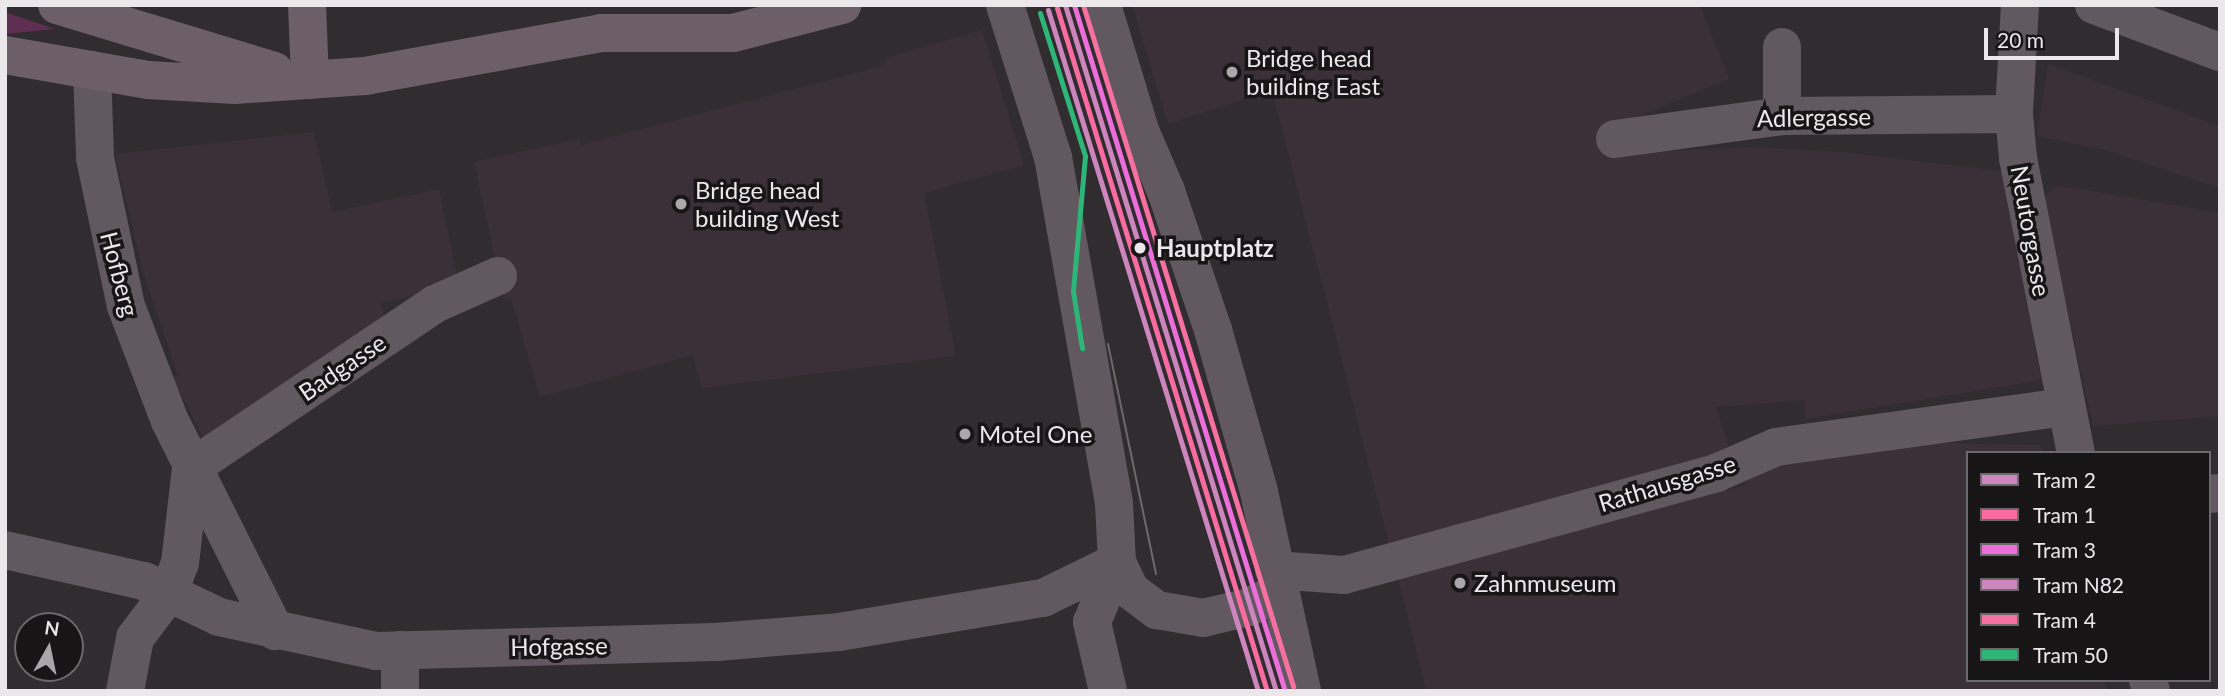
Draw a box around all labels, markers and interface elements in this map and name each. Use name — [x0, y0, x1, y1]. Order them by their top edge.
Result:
scale bar — [1987, 14, 2122, 58]
text: 20 m — [1997, 27, 2044, 52]
place label: Bridge head building East — [1246, 44, 1380, 100]
marker: Bridge head building East — [1224, 64, 1240, 80]
street label: Adlergasse — [1757, 102, 1871, 132]
street label: Neutorgasse — [2005, 163, 2057, 299]
place label: Bridge head building West — [695, 176, 840, 232]
marker: Bridge head building West — [673, 196, 689, 212]
street label: Hofberg — [95, 228, 145, 320]
place label: Hauptplatz — [1156, 234, 1274, 262]
marker: Hauptplatz — [1130, 238, 1150, 258]
street label: Badgasse — [293, 328, 391, 406]
place label: Motel One — [979, 420, 1092, 448]
marker: Motel One — [957, 426, 973, 442]
street label: Rathausgasse — [1595, 448, 1739, 518]
legend — [1966, 451, 2211, 682]
text: Tram 2 — [2033, 467, 2096, 492]
text: Tram 1 — [2033, 502, 2096, 527]
text: Tram 3 — [2033, 537, 2096, 562]
place label: Zahnmuseum — [1474, 569, 1616, 597]
text: Tram N82 — [2033, 572, 2124, 597]
marker: Zahnmuseum — [1452, 575, 1468, 591]
text: Tram 4 — [2033, 607, 2096, 632]
north arrow — [14, 612, 84, 682]
text: N — [43, 615, 61, 640]
street label: Hofgasse — [510, 631, 608, 661]
text: Tram 50 — [2033, 642, 2108, 667]

